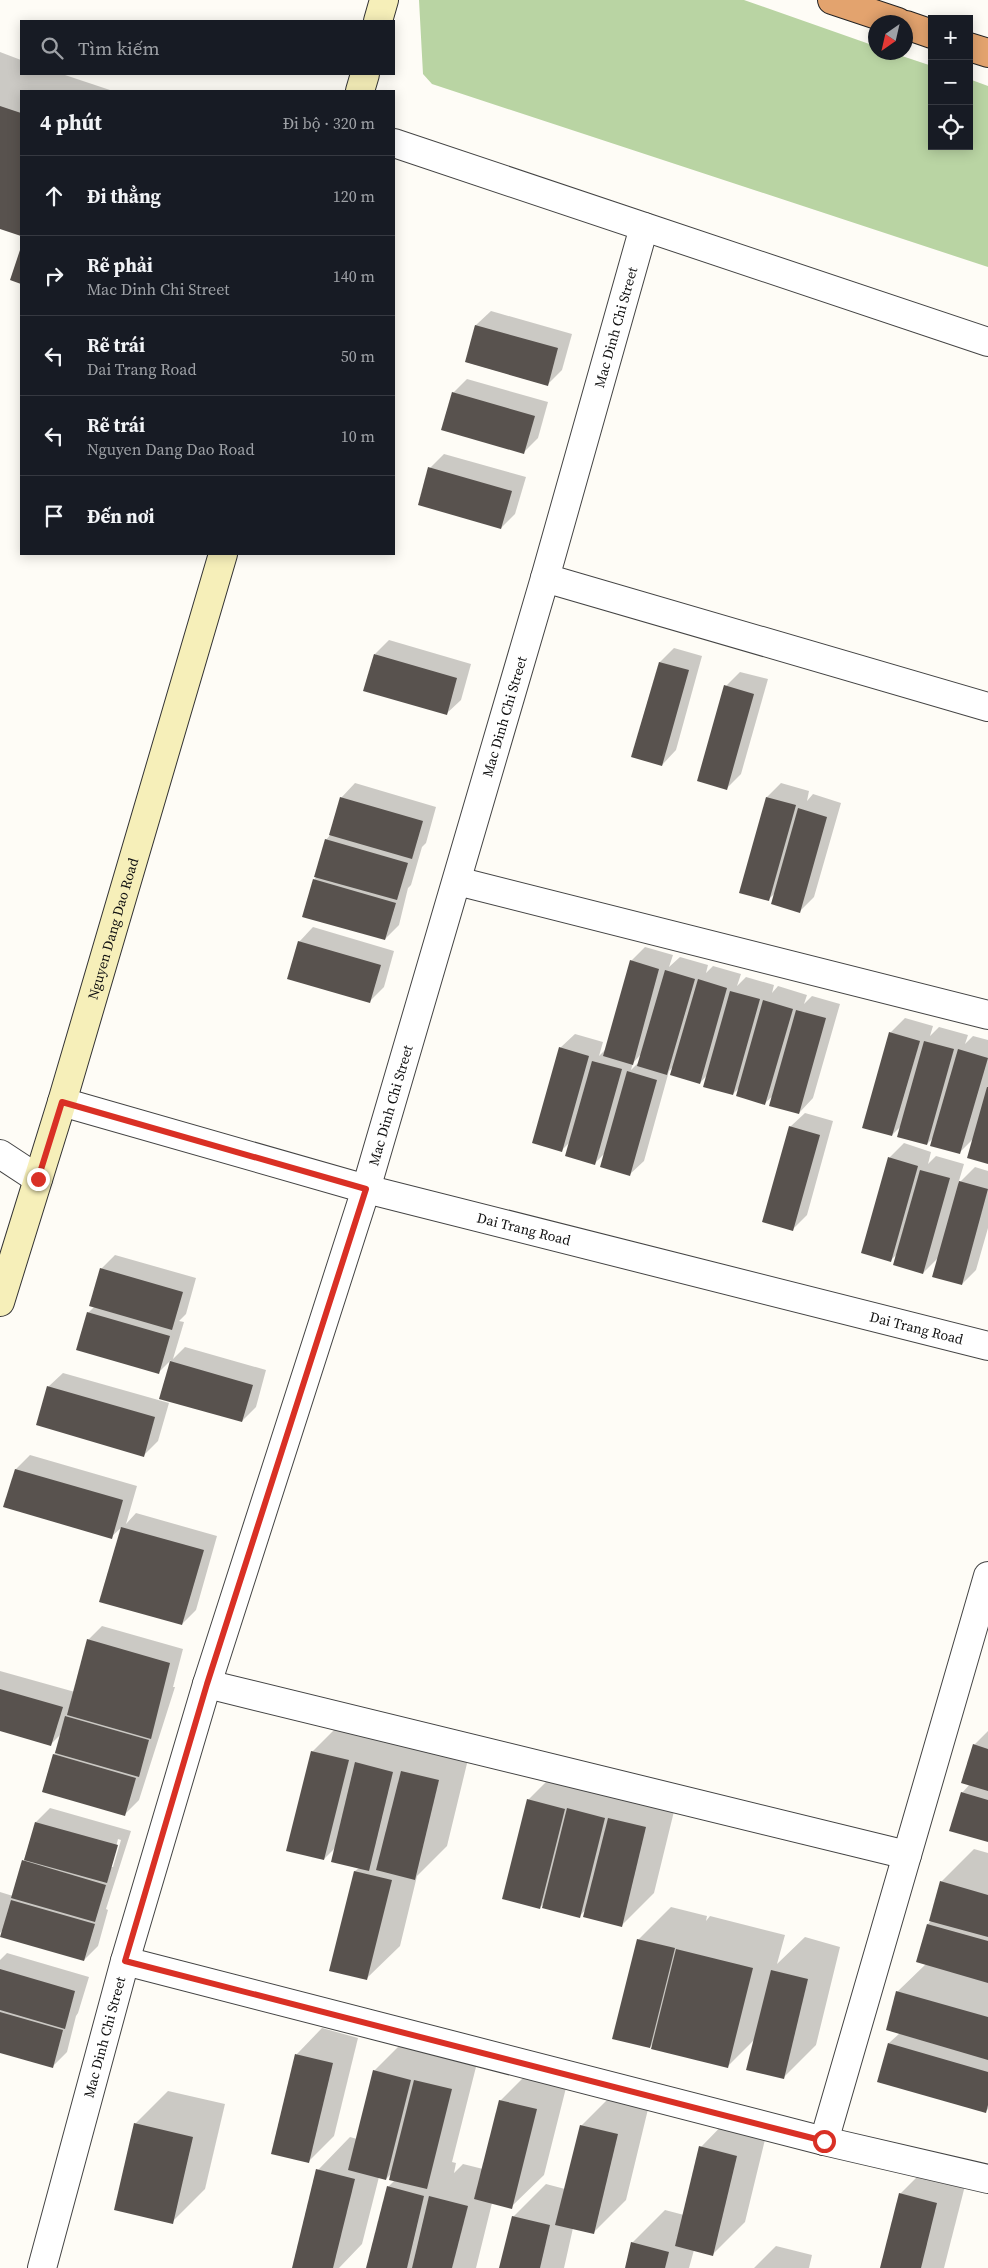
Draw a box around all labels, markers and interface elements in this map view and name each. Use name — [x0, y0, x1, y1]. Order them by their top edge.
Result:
north arrow — [868, 15, 913, 60]
map controls — [928, 15, 973, 150]
button: + — [928, 15, 973, 60]
search box — [20, 20, 395, 75]
icon: search — [38, 34, 66, 62]
text: Tìm kiếm — [78, 35, 160, 61]
button: − — [928, 60, 973, 105]
button: locate — [928, 105, 973, 150]
text: 4 phút — [40, 108, 102, 137]
text: Đi bộ · 320 m — [283, 112, 375, 134]
icon: ahead — [40, 182, 68, 210]
text: Đi thẳng — [87, 183, 161, 209]
text: 120 m — [333, 185, 375, 207]
text: Rẽ phải — [87, 252, 153, 278]
icon: right — [40, 262, 68, 290]
street label: Mac Dinh Chi Street — [589, 264, 642, 390]
text: 140 m — [333, 265, 375, 287]
text: Mac Dinh Chi Street — [87, 278, 230, 300]
text: Rẽ trái — [87, 332, 145, 358]
icon: left — [40, 342, 68, 370]
text: 50 m — [341, 345, 375, 367]
text: Dai Trang Road — [87, 358, 197, 380]
text: Rẽ trái — [87, 412, 145, 438]
icon: left — [40, 422, 68, 450]
text: 10 m — [341, 425, 375, 447]
text: Nguyen Dang Dao Road — [87, 438, 255, 460]
icon: arrive — [40, 502, 68, 530]
text: Đến nơi — [87, 503, 155, 529]
street label: Mac Dinh Chi Street — [477, 654, 532, 779]
street label: Nguyen Dang Dao Road — [83, 855, 143, 1002]
street label: Mac Dinh Chi Street — [363, 1042, 418, 1168]
route end — [27, 1168, 50, 1191]
street label: Dai Trang Road — [475, 1207, 573, 1250]
street label: Dai Trang Road — [868, 1307, 966, 1349]
street label: Mac Dinh Chi Street — [78, 1974, 130, 2100]
route start — [813, 2130, 836, 2153]

